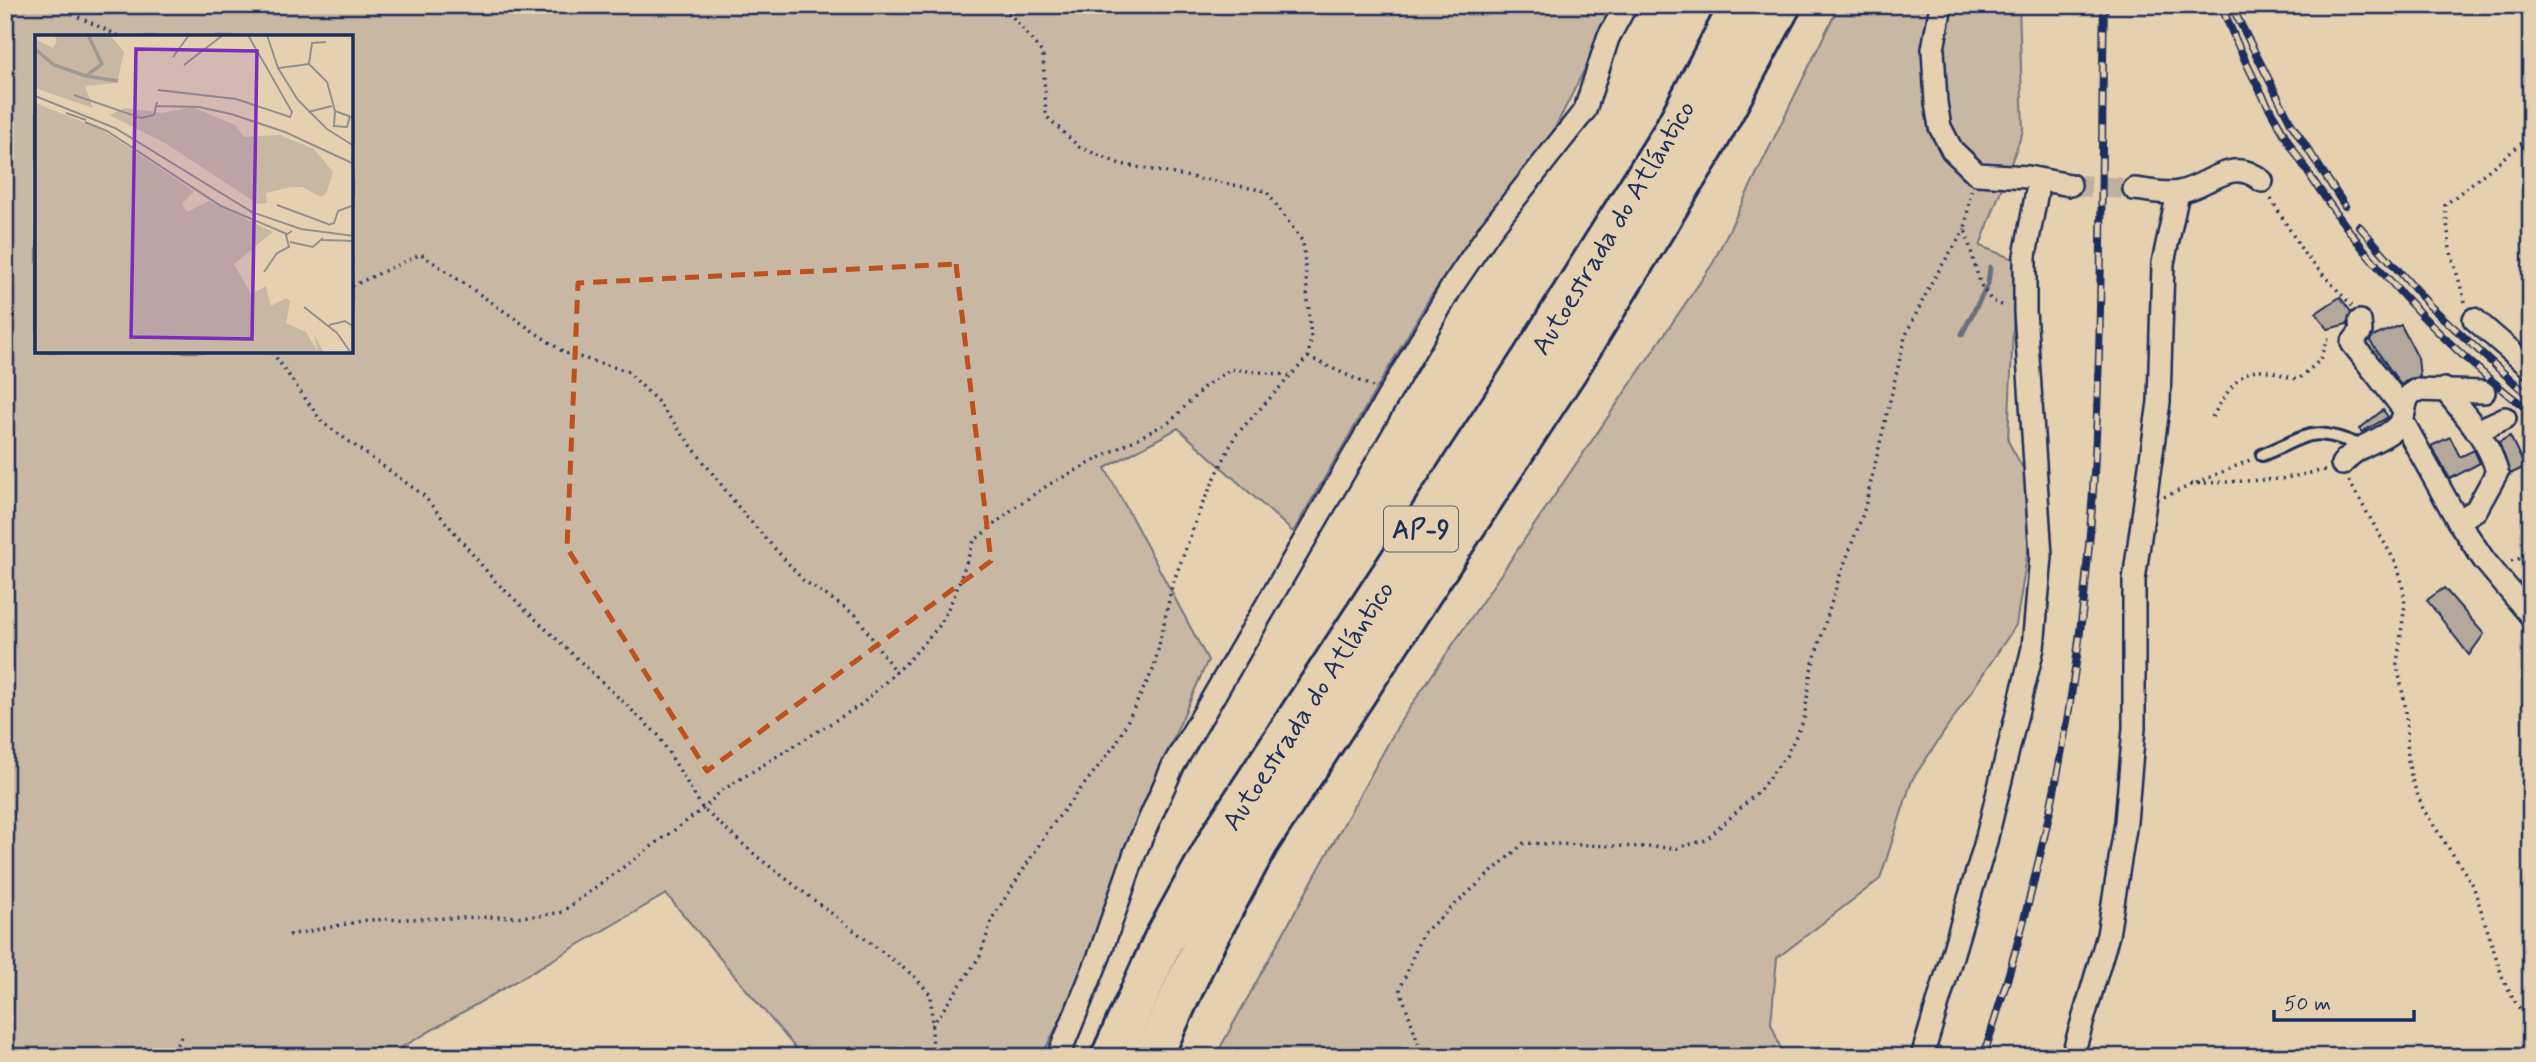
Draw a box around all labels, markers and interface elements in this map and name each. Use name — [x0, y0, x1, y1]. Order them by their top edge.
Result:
inset map — [35, 35, 354, 354]
street label: Autoestrada do Atlántico — [1523, 94, 1705, 363]
road number: AP-9 — [1384, 506, 1458, 552]
street label: Autoestrada do Atlántico — [1214, 574, 1404, 839]
scale bar — [2274, 978, 2414, 1022]
text: 50 m — [2284, 990, 2331, 1018]

